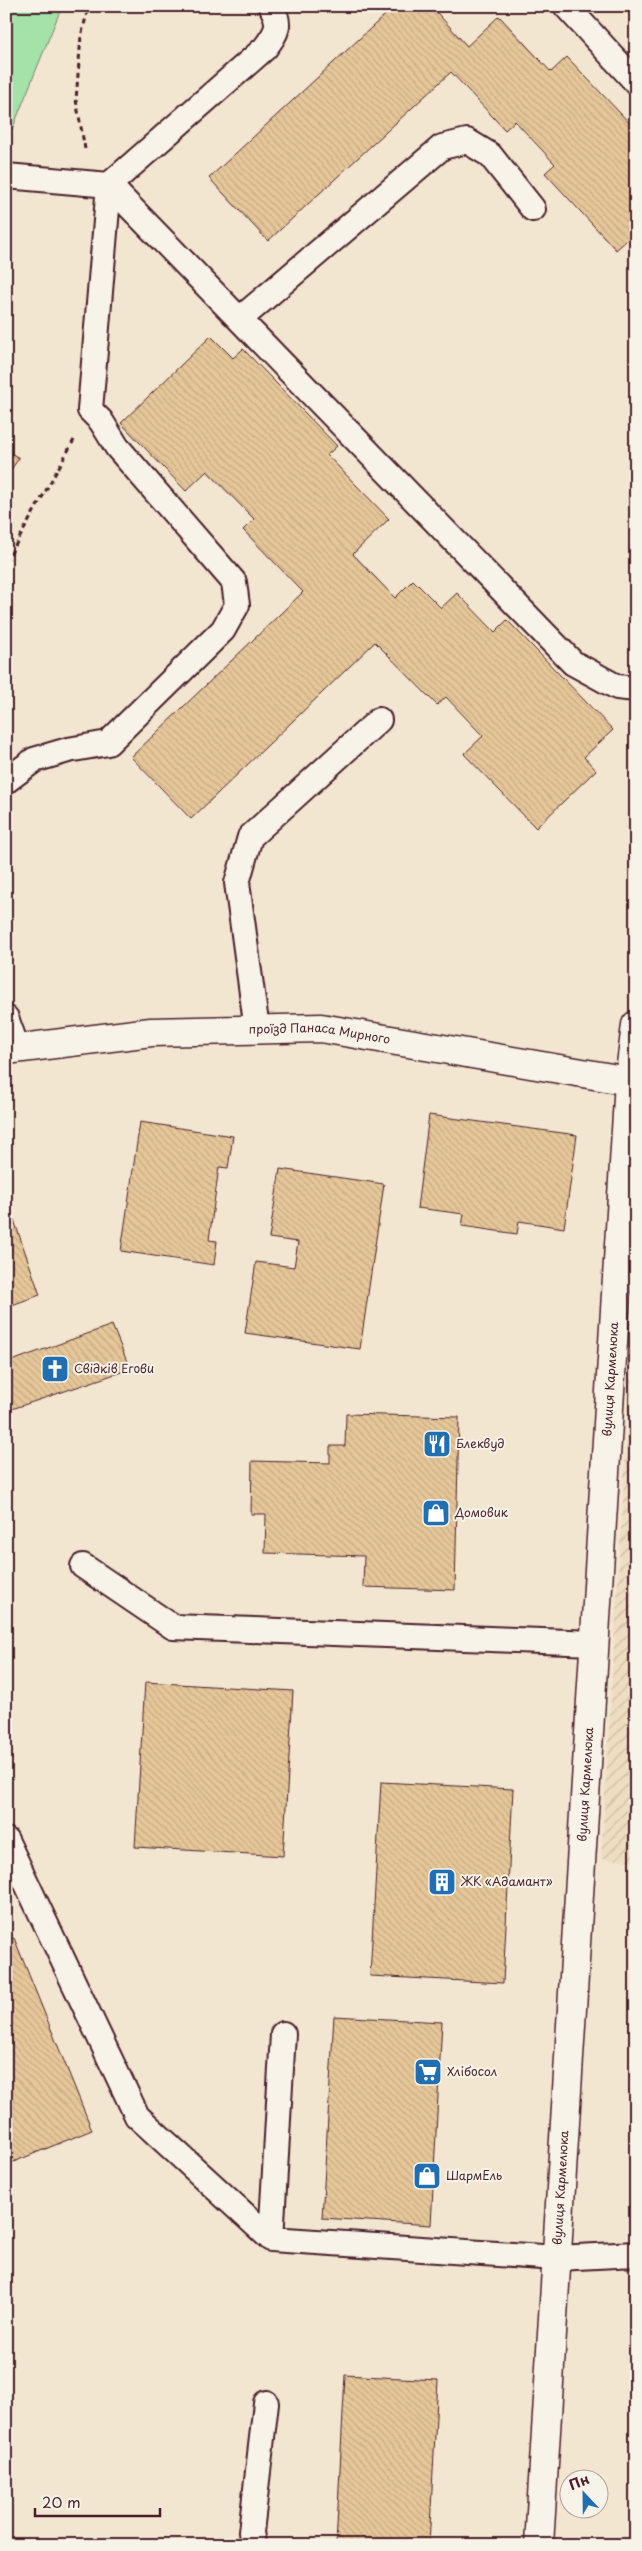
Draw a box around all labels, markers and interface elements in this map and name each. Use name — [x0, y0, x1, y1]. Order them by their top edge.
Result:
street label: проїзд Панаса Мирного — [248, 1018, 392, 1048]
street label: вулиця Кармелюка — [597, 1321, 622, 1437]
church icon: Свідків Егови — [40, 1354, 70, 1384]
place label: Свідків Егови — [74, 1359, 154, 1377]
restaurant icon: Блеквуд — [422, 1429, 452, 1459]
place label: Блеквуд — [456, 1434, 504, 1452]
shop icon: Домовик — [421, 1498, 451, 1528]
place label: Домовик — [454, 1503, 509, 1521]
street label: вулиця Кармелюка — [572, 1726, 597, 1842]
building icon: ЖК «Адамант» — [427, 1867, 457, 1897]
place label: ЖК «Адамант» — [460, 1872, 553, 1890]
supermarket icon: Хлібосол — [413, 2057, 443, 2087]
place label: Хлібосол — [447, 2062, 497, 2080]
street label: вулиця Кармелюка — [547, 2129, 573, 2245]
shop icon: ШармЕль — [412, 2161, 442, 2191]
place label: ШармЕль — [446, 2166, 502, 2184]
north arrow — [560, 2468, 610, 2518]
text: Пн — [566, 2468, 592, 2495]
scale bar — [35, 2486, 160, 2518]
text: 20 m — [42, 2490, 81, 2513]

